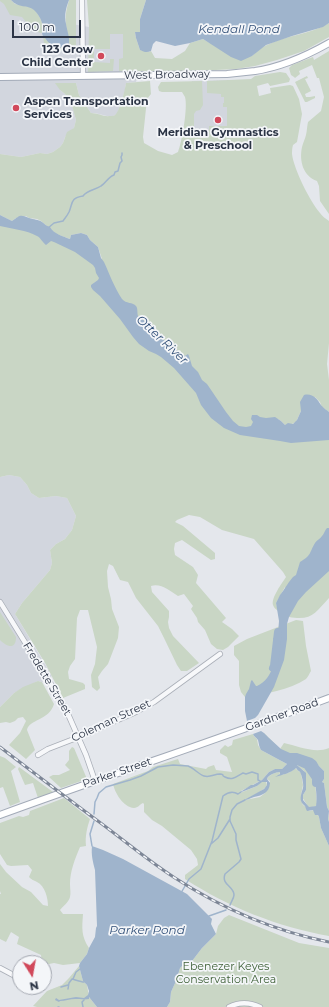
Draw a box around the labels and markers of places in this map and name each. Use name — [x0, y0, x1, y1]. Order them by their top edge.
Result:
place label: 123 Grow Child Center — [22, 43, 93, 69]
marker: 123 Grow Child Center — [96, 51, 106, 61]
place label: Aspen Transportation Services — [24, 95, 149, 121]
marker: Aspen Transportation Services — [11, 103, 21, 113]
marker: Meridian Gymnastics & Preschool — [213, 115, 223, 125]
place label: Meridian Gymnastics & Preschool — [157, 126, 279, 152]

